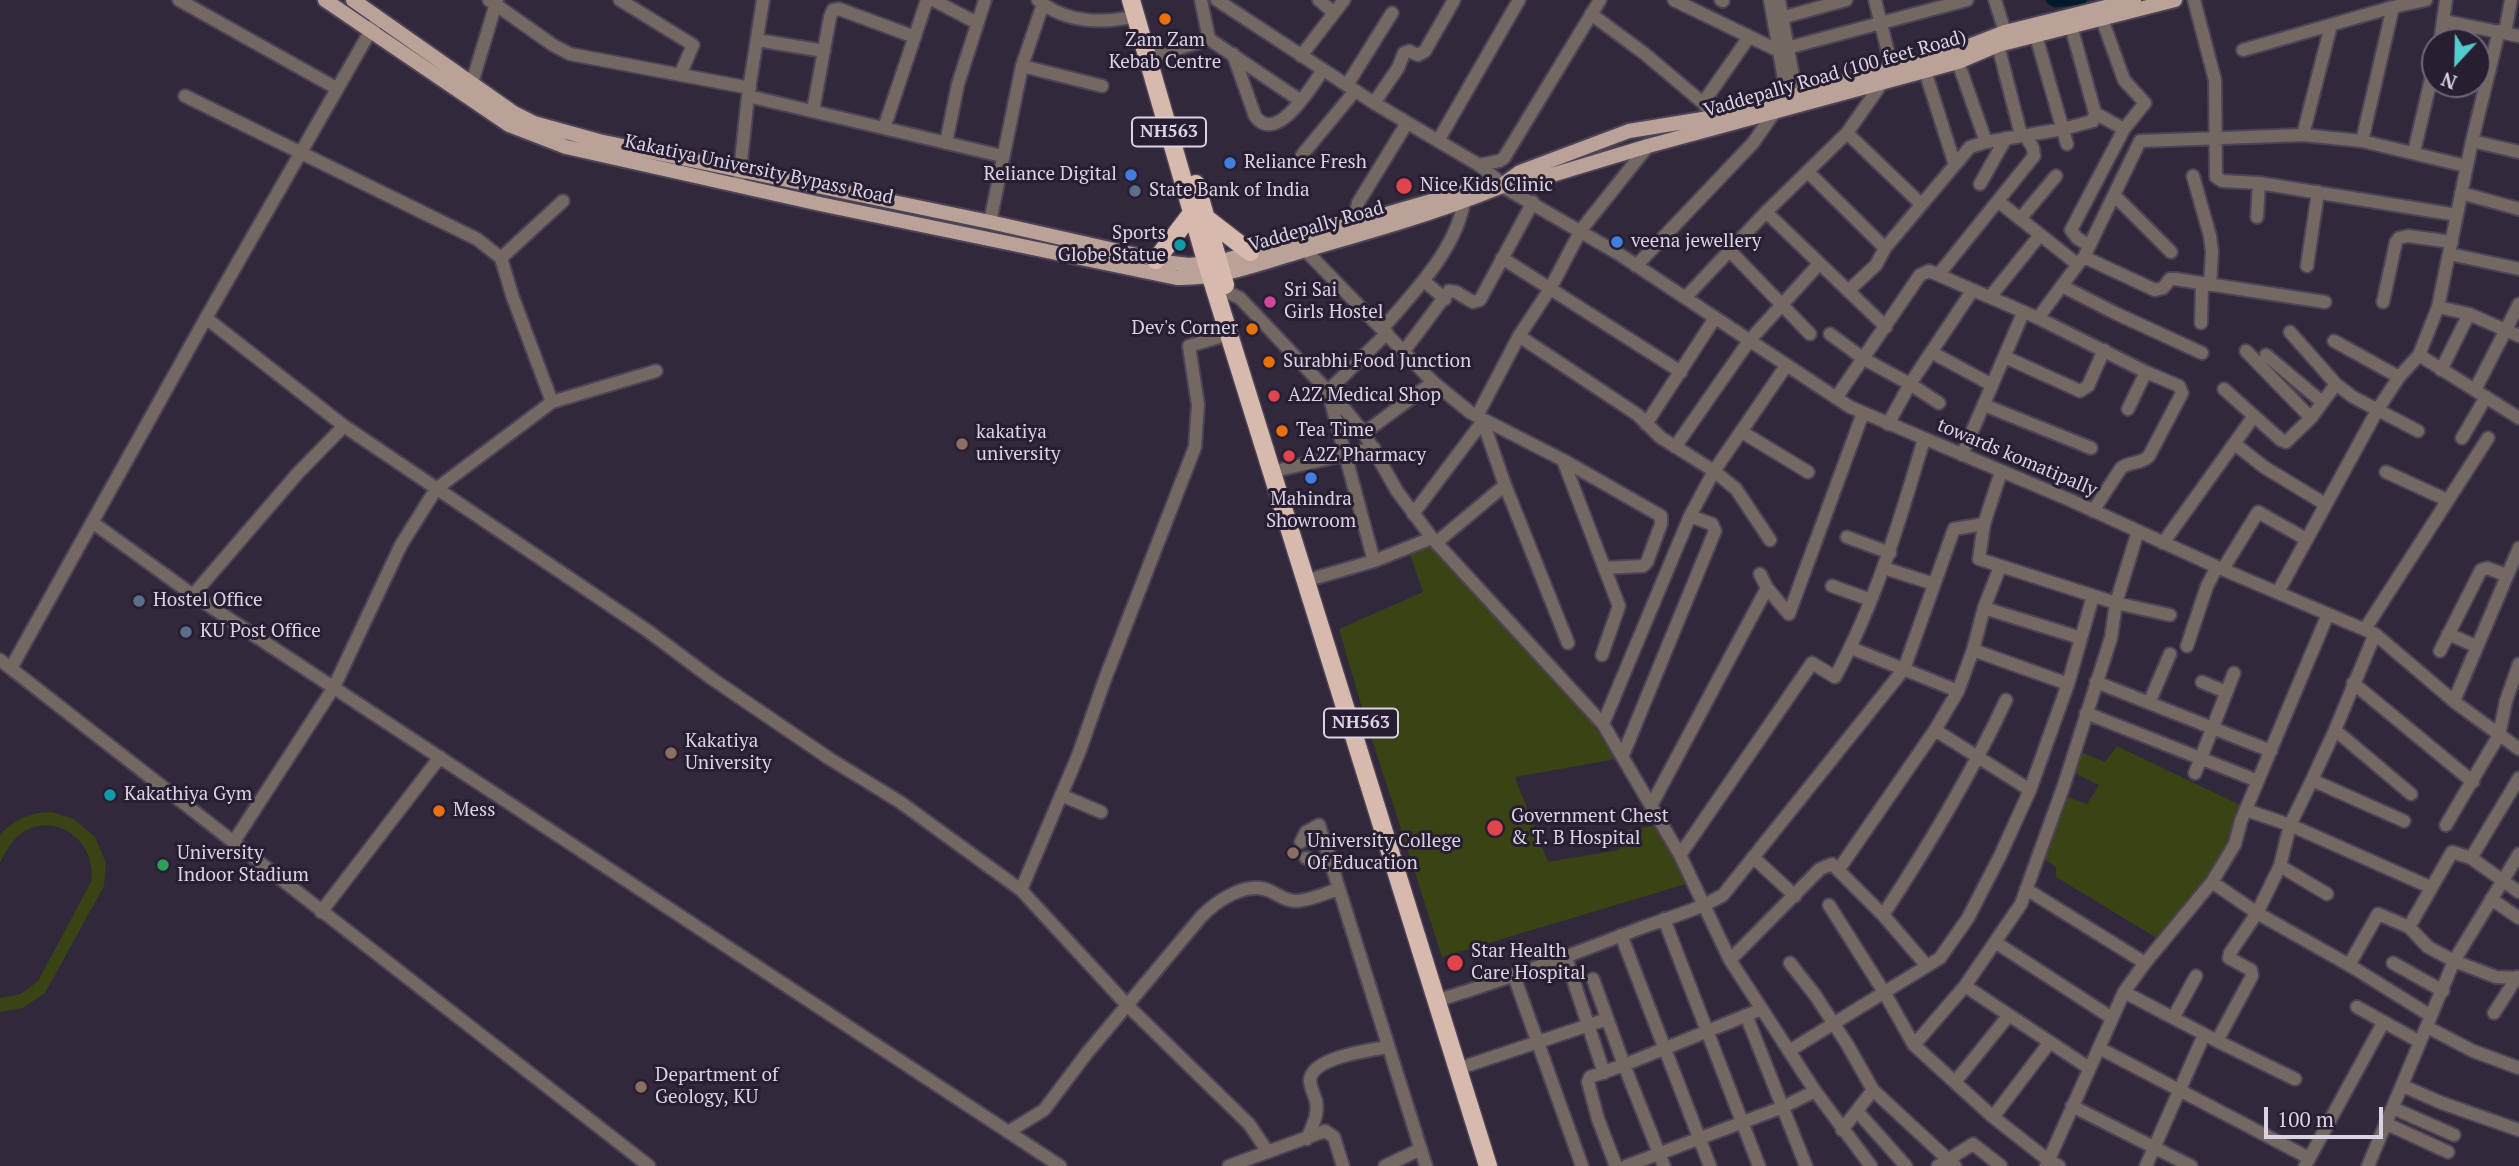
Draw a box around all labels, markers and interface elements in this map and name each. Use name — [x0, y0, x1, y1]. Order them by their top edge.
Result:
marker: Zam Zam Kebab Centre — [1157, 11, 1173, 27]
street label: Vaddepally Road (100 feet Road) — [1701, 26, 1969, 122]
north arrow — [2421, 28, 2491, 98]
place label: Zam Zam Kebab Centre — [1109, 30, 1221, 74]
text: N — [2437, 67, 2460, 95]
road number: NH563 — [1132, 118, 1206, 146]
street label: Kakatiya University Bypass Road — [623, 130, 895, 210]
place label: Reliance Fresh — [1244, 152, 1367, 174]
marker: Reliance Fresh — [1222, 155, 1238, 171]
place label: Reliance Digital — [983, 164, 1117, 186]
marker: Reliance Digital — [1123, 167, 1139, 183]
place label: Nice Kids Clinic — [1420, 175, 1553, 197]
marker: Nice Kids Clinic — [1394, 176, 1414, 196]
place label: State Bank of India — [1149, 180, 1309, 202]
marker: State Bank of India — [1127, 183, 1143, 199]
street label: Vaddepally Road — [1246, 197, 1386, 257]
place label: Sports Globe Statue — [1058, 223, 1166, 267]
place label: veena jewellery — [1631, 231, 1761, 253]
marker: veena jewellery — [1609, 234, 1625, 250]
marker: Sports Globe Statue — [1172, 237, 1188, 253]
place label: Sri Sai Girls Hostel — [1284, 280, 1384, 324]
marker: Sri Sai Girls Hostel — [1262, 294, 1278, 310]
place label: Dev's Corner — [1131, 318, 1238, 340]
marker: Dev's Corner — [1244, 321, 1260, 337]
place label: Surabhi Food Junction — [1283, 351, 1471, 373]
marker: Surabhi Food Junction — [1261, 354, 1277, 370]
place label: A2Z Medical Shop — [1288, 385, 1441, 407]
marker: A2Z Medical Shop — [1266, 388, 1282, 404]
street label: towards komatipally — [1934, 414, 2100, 502]
place label: Tea Time — [1296, 420, 1374, 442]
place label: kakatiya university — [976, 422, 1061, 466]
marker: Tea Time — [1274, 423, 1290, 439]
marker: kakatiya university — [954, 436, 970, 452]
place label: A2Z Pharmacy — [1303, 445, 1426, 467]
marker: A2Z Pharmacy — [1281, 448, 1297, 464]
marker: Mahindra Showroom — [1303, 470, 1319, 486]
place label: Mahindra Showroom — [1266, 489, 1356, 533]
place label: Hostel Office — [153, 590, 263, 612]
marker: Hostel Office — [131, 593, 147, 609]
place label: KU Post Office — [200, 621, 321, 643]
marker: KU Post Office — [178, 624, 194, 640]
road number: NH563 — [1324, 708, 1398, 738]
place label: Kakatiya University — [685, 731, 771, 775]
marker: Kakatiya University — [663, 745, 679, 761]
place label: Kakathiya Gym — [124, 784, 252, 806]
marker: Kakathiya Gym — [102, 787, 118, 803]
place label: Mess — [453, 800, 495, 822]
marker: Mess — [431, 803, 447, 819]
place label: Government Chest & T. B Hospital — [1511, 806, 1669, 850]
marker: Government Chest & T. B Hospital — [1485, 818, 1505, 838]
place label: University College Of Education — [1307, 831, 1461, 875]
place label: University Indoor Stadium — [177, 843, 309, 887]
marker: University College Of Education — [1285, 845, 1301, 861]
marker: University Indoor Stadium — [155, 857, 171, 873]
place label: Star Health Care Hospital — [1471, 941, 1586, 985]
marker: Star Health Care Hospital — [1445, 953, 1465, 973]
place label: Department of Geology, KU — [655, 1065, 779, 1109]
marker: Department of Geology, KU — [633, 1079, 649, 1095]
scale bar — [2267, 1092, 2386, 1136]
text: 100 m — [2277, 1105, 2334, 1133]

